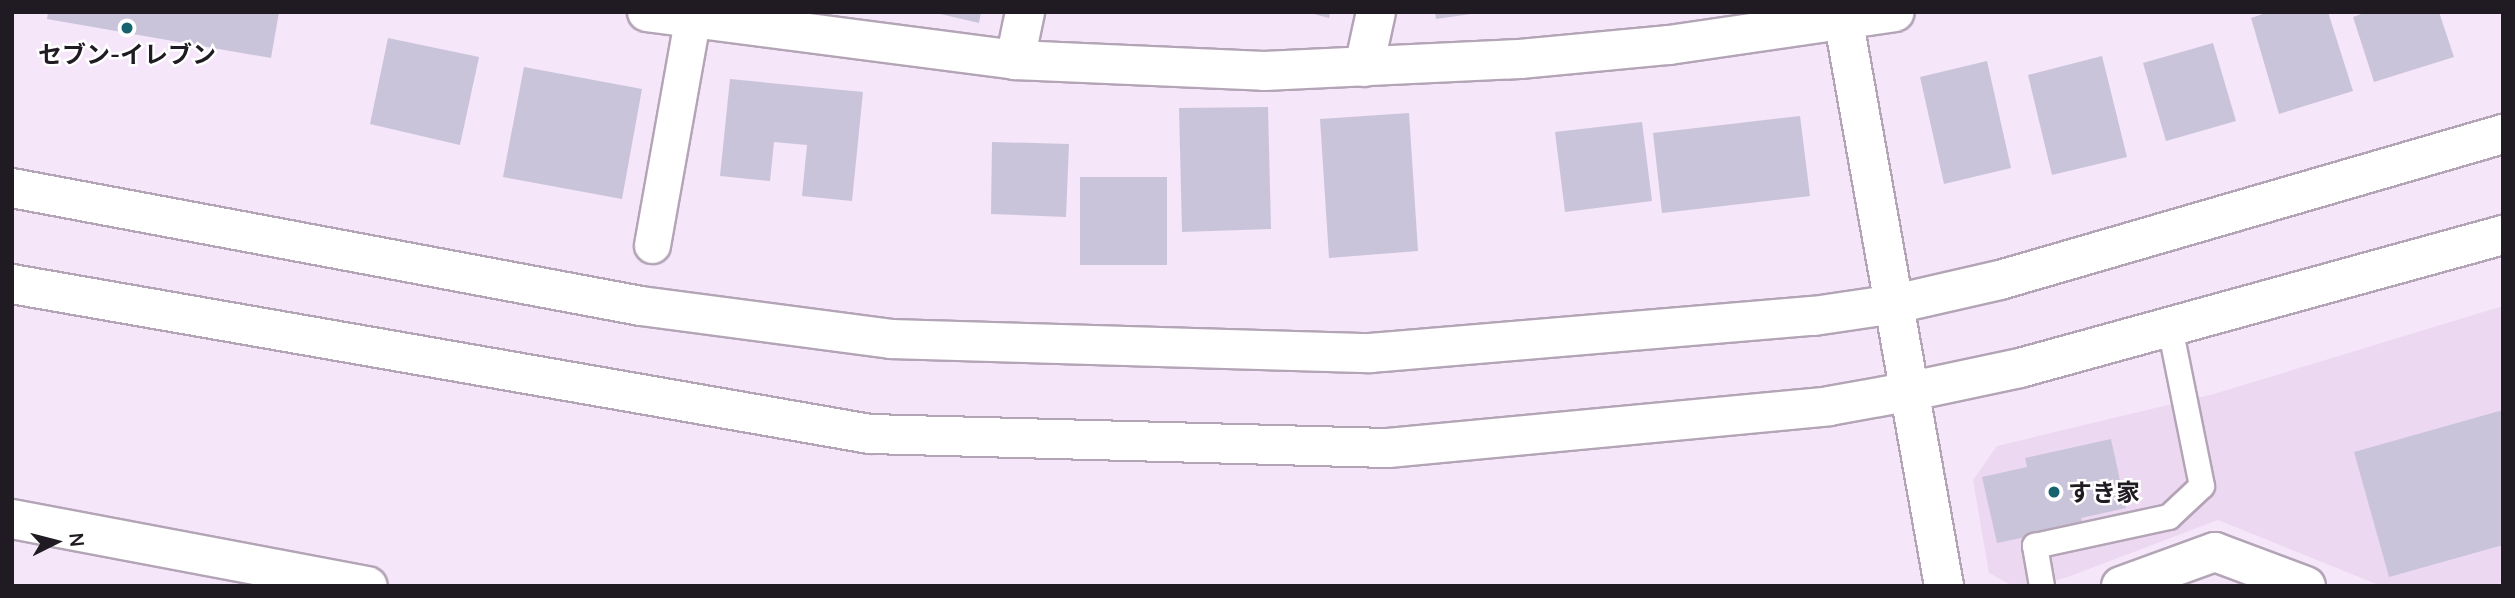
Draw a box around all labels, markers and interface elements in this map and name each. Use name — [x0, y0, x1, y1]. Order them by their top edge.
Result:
marker: セブン-イレブン — [119, 20, 135, 36]
place label: セブン-イレブン — [38, 40, 216, 68]
place label: すき家 — [2068, 478, 2140, 506]
marker: すき家 — [2046, 484, 2062, 500]
north arrow — [21, 507, 91, 577]
text: N — [63, 532, 91, 548]

